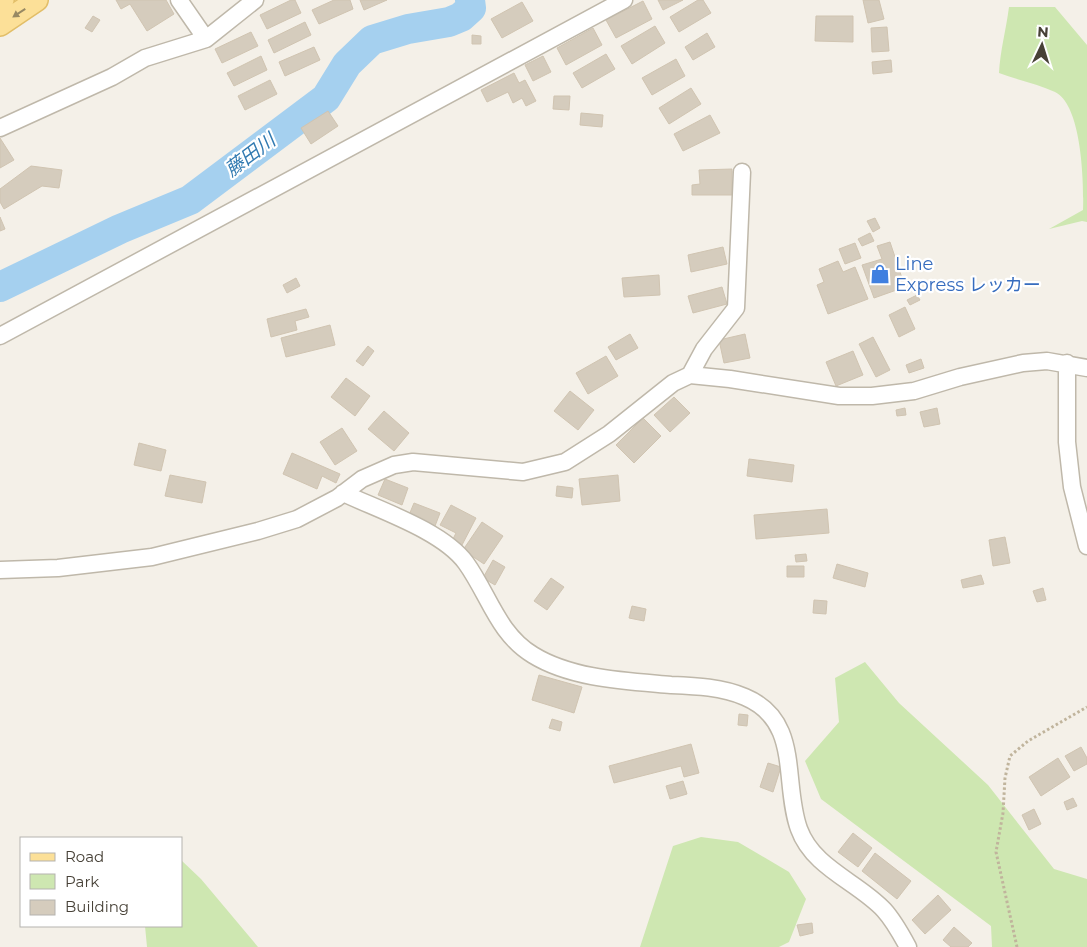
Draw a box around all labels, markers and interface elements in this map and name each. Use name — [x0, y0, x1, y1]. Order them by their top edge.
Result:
one-way arrow — [12, 8, 25, 18]
north arrow — [1017, 20, 1067, 70]
text: N — [1037, 23, 1049, 41]
water label: 藤田川 — [220, 127, 281, 181]
place label: Line Express レッカー — [895, 253, 1041, 296]
shop icon: Line Express レッカー — [869, 263, 891, 285]
legend — [20, 837, 182, 927]
text: Road — [65, 847, 104, 866]
text: Park — [65, 872, 99, 891]
text: Building — [65, 897, 129, 916]

